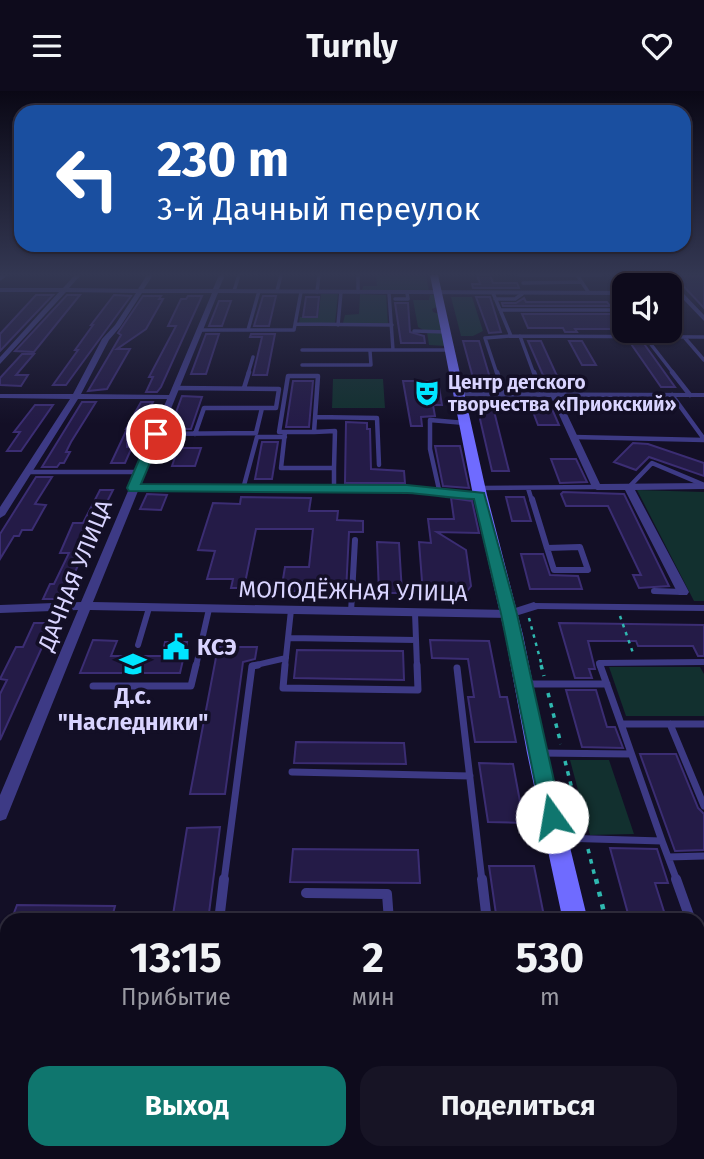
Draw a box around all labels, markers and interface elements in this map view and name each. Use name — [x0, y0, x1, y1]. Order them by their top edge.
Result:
icon: menu — [28, 27, 66, 65]
text: Turnly — [306, 27, 398, 65]
icon: heart — [638, 27, 676, 65]
text: 230 m — [157, 130, 289, 189]
icon: left — [42, 133, 133, 224]
text: 3-й Дачный переулок — [157, 190, 480, 228]
map controls — [612, 273, 682, 343]
button: sound — [612, 273, 682, 343]
place label: Центр детского творчества «Приокский» — [448, 371, 677, 416]
theatre icon: Центр детского творчества «Приокский» — [412, 378, 442, 408]
pin — [126, 404, 186, 464]
icon: arrive — [137, 415, 175, 453]
street label: ДАЧНАЯ УЛИЦА — [32, 494, 118, 656]
street label: МОЛОДЁЖНАЯ УЛИЦА — [238, 575, 469, 607]
public building icon: КСЭ — [161, 632, 191, 662]
place label: КСЭ — [197, 633, 237, 661]
school or university icon: Д.с. "Наследники" — [118, 649, 148, 679]
place label: Д.с. "Наследники" — [58, 682, 208, 736]
position arrow — [515, 780, 589, 854]
text: 13:15 — [130, 933, 222, 983]
text: 2 — [362, 933, 384, 983]
text: 530 — [516, 933, 584, 983]
text: Прибытие — [121, 983, 231, 1011]
text: мин — [352, 983, 395, 1011]
text: m — [540, 983, 560, 1011]
button: Выход — [28, 1066, 346, 1146]
button: Поделиться — [360, 1066, 677, 1146]

